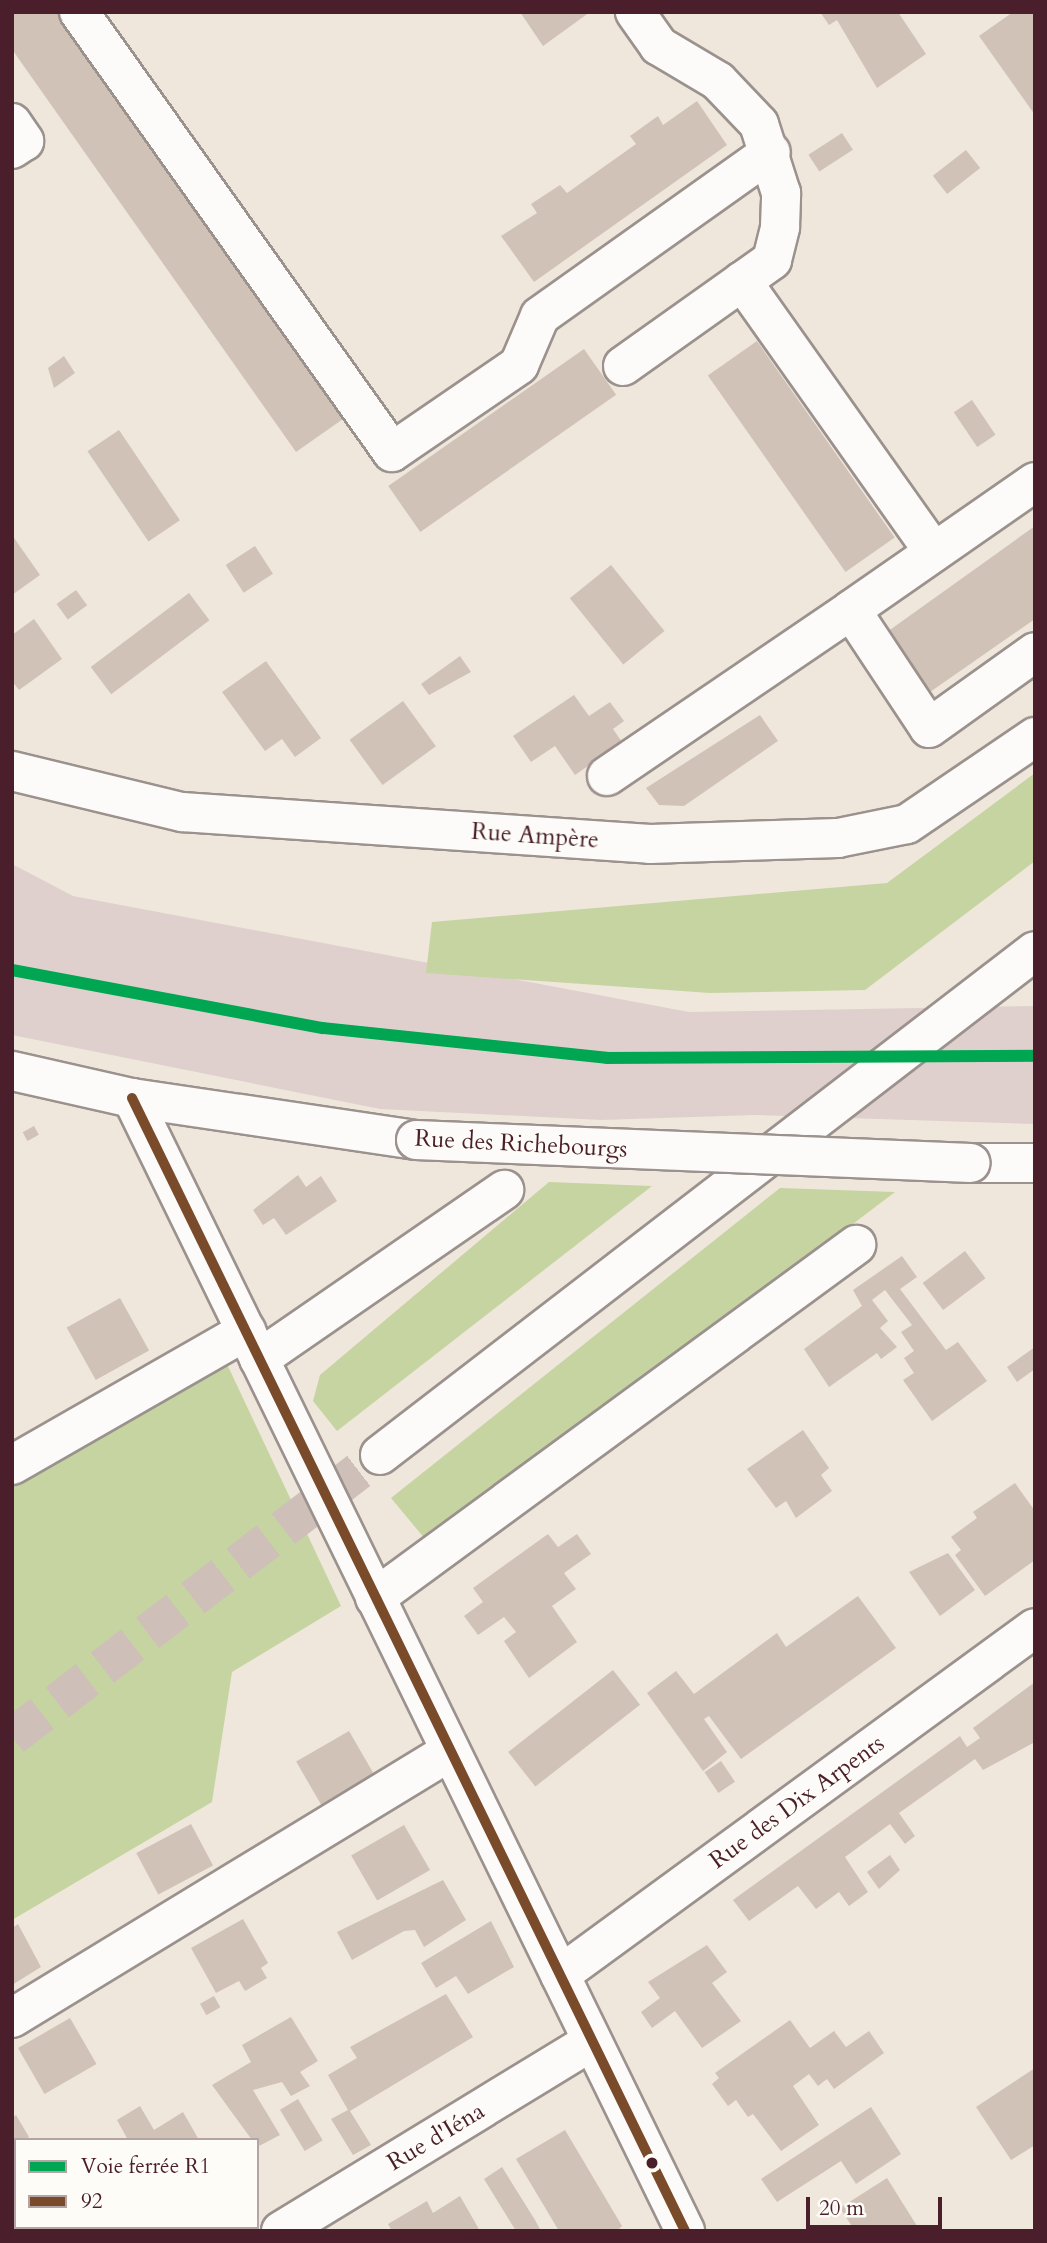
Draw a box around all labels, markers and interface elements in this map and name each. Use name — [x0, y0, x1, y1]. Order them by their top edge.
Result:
street label: Rue Ampère — [470, 817, 600, 855]
street label: Rue des Richebourgs — [414, 1124, 628, 1164]
street label: Rue des Dix Arpents — [704, 1729, 890, 1875]
street label: Rue d'Iéna — [382, 2097, 490, 2177]
legend — [14, 2138, 259, 2229]
text: Voie ferrée R1 — [81, 2152, 210, 2181]
unlabelled marker — [645, 2156, 659, 2170]
scale bar — [809, 2184, 946, 2228]
text: 92 — [81, 2187, 103, 2216]
text: 20 m — [819, 2194, 864, 2223]

